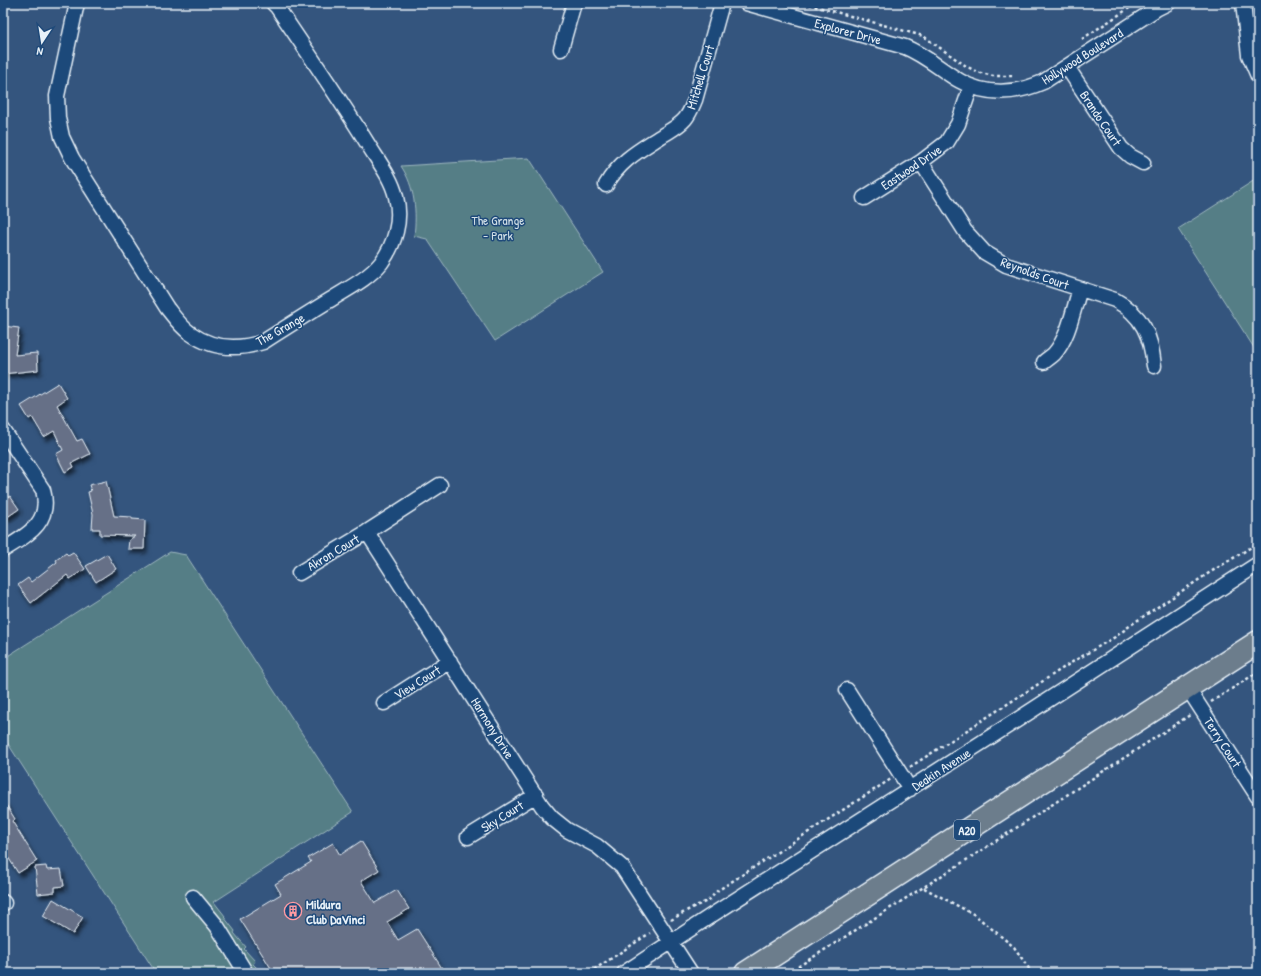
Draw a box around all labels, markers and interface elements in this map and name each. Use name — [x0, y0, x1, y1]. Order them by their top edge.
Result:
street label: Explorer Drive — [813, 13, 883, 49]
north arrow — [22, 22, 62, 62]
street label: Hollywood Boulevard — [1038, 24, 1126, 88]
street label: Mitchell Court — [682, 42, 718, 111]
text: N — [35, 44, 44, 59]
street label: Brando Court — [1076, 87, 1126, 150]
street label: Eastwood Drive — [877, 140, 945, 194]
park label: The Grange - Park — [472, 211, 524, 244]
street label: Reynolds Court — [998, 252, 1072, 294]
street label: The Grange — [253, 308, 307, 350]
street label: Akron Court — [304, 529, 363, 575]
street label: View Court — [390, 660, 444, 703]
street label: Harmony Drive — [467, 694, 519, 762]
street label: Terry Court — [1200, 713, 1246, 771]
street label: Deakin Avenue — [908, 743, 974, 795]
street label: Sky Court — [477, 796, 527, 836]
road number: A20 — [954, 820, 980, 840]
place label: Mildura Club DaVinci — [306, 895, 366, 928]
building icon: Mildura Club DaVinci — [283, 901, 303, 921]

